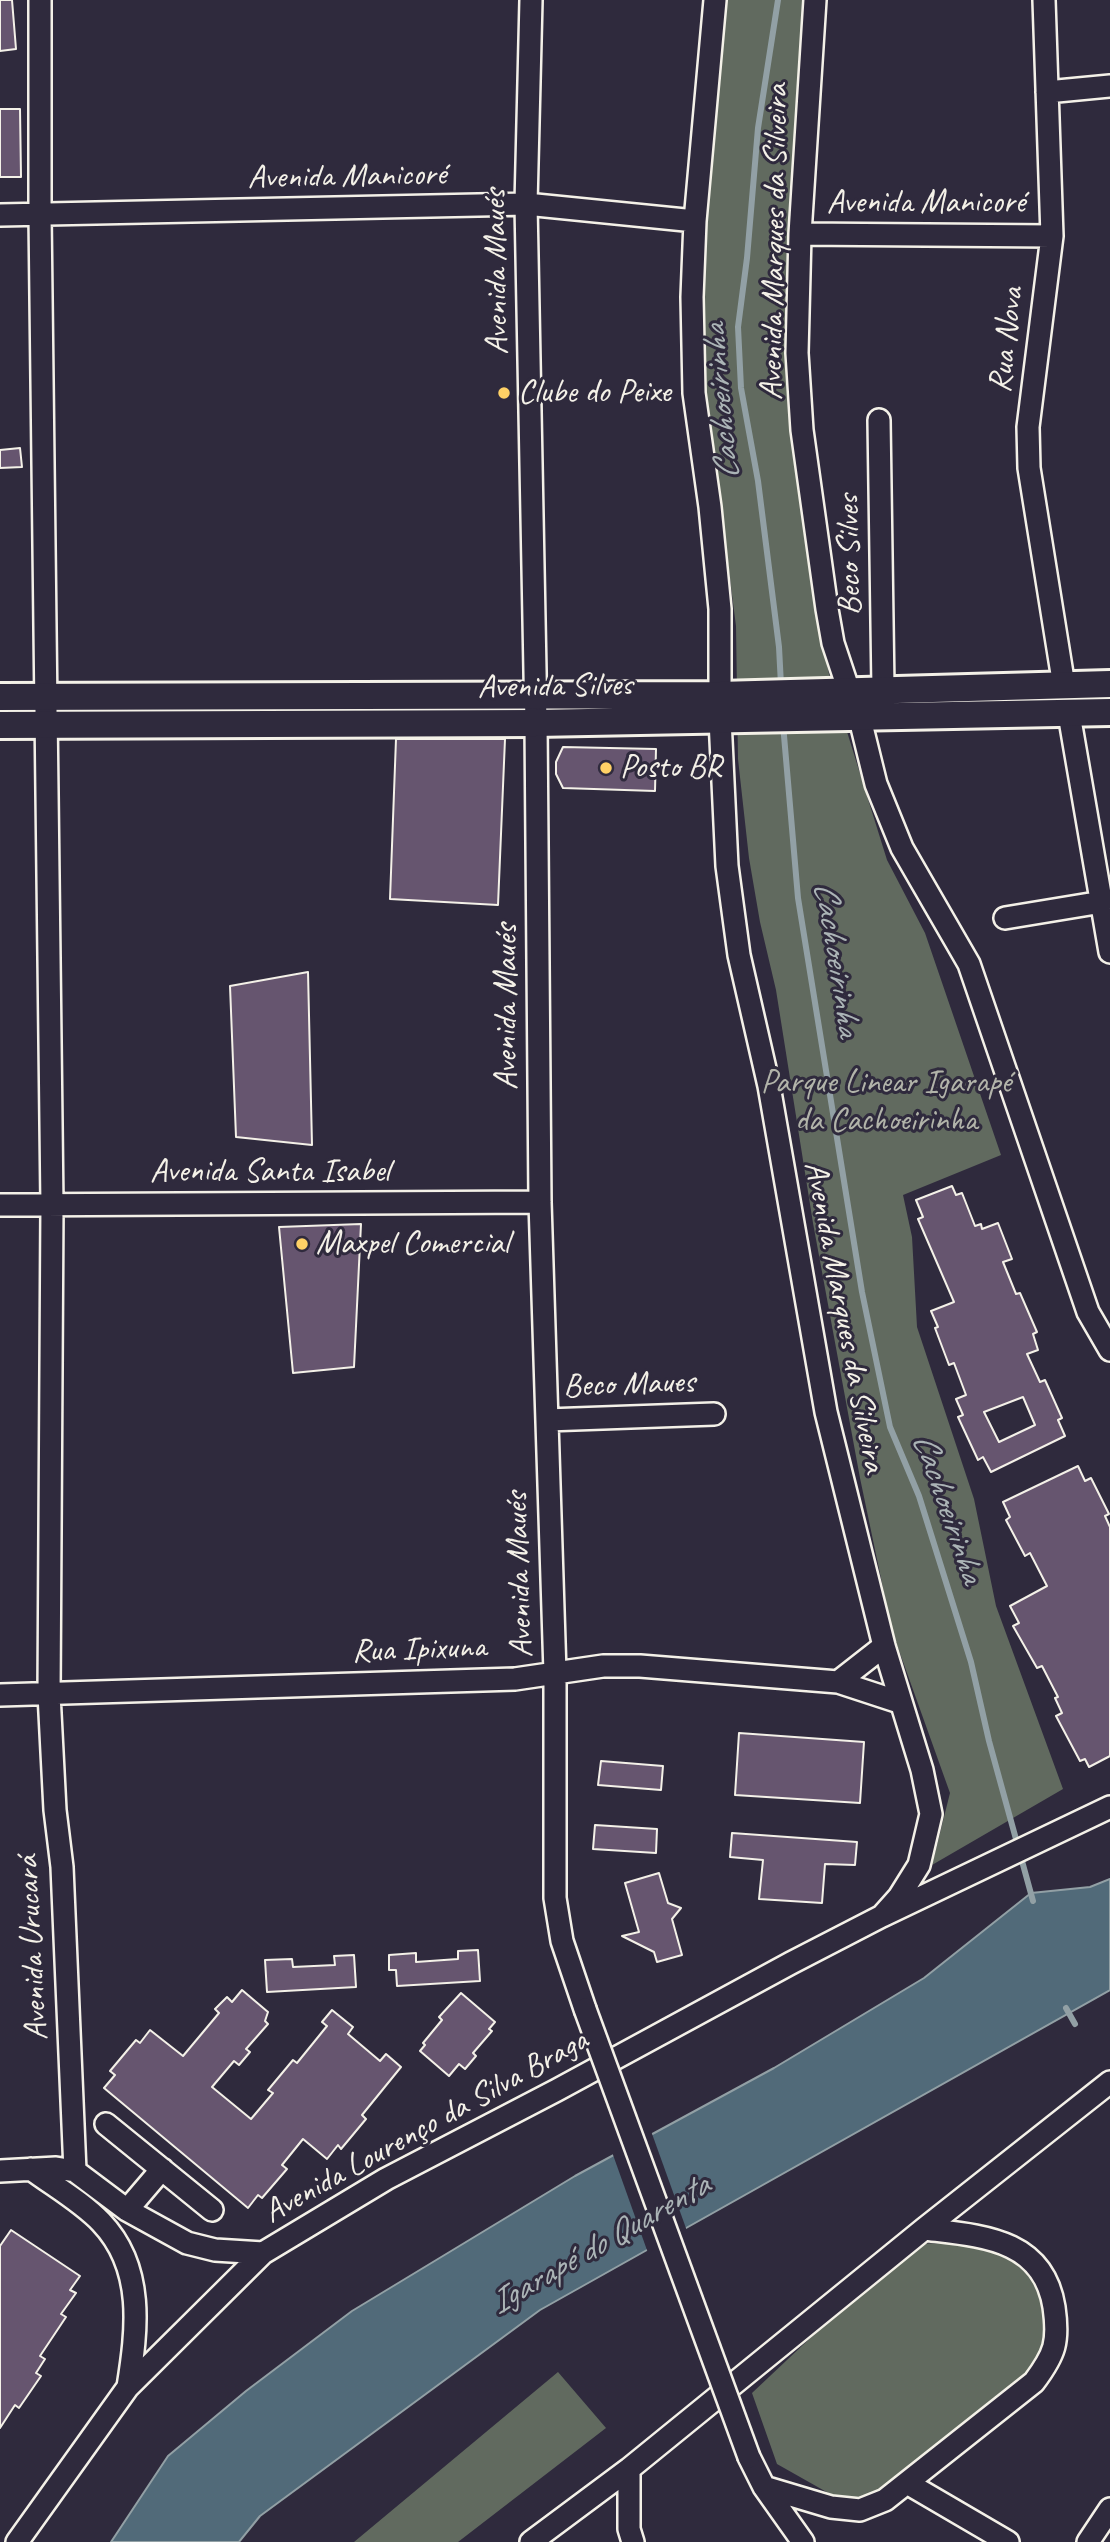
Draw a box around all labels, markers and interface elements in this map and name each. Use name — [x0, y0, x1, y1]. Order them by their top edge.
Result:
street label: Avenida Marques da Silveira — [752, 84, 798, 400]
street label: Avenida Manicoré — [247, 155, 447, 199]
street label: Avenida Manicoré — [827, 183, 1025, 223]
street label: Avenida Maués — [476, 189, 518, 355]
street label: Rua Nova — [981, 285, 1033, 395]
water label: Cachoeirinha — [694, 323, 750, 481]
place label: Clube do Peixe — [518, 373, 671, 413]
marker: Clube do Peixe — [496, 385, 512, 401]
street label: Beco Silves — [829, 494, 871, 616]
street label: Avenida Silves — [477, 666, 633, 708]
place label: Posto BR — [620, 748, 721, 788]
marker: Posto BR — [598, 760, 614, 776]
water label: Cachoeirinha — [803, 879, 869, 1039]
street label: Avenida Maués — [487, 924, 527, 1090]
park label: Parque Linear Igarapé da Cachoeirinha — [761, 1063, 1011, 1141]
street label: Avenida Santa Isabel — [150, 1152, 390, 1192]
street label: Avenida Marques da Silveira — [794, 1158, 894, 1476]
place label: Maxpel Comercial — [316, 1224, 509, 1264]
marker: Maxpel Comercial — [294, 1236, 310, 1252]
street label: Beco Maues — [563, 1363, 695, 1407]
water label: Cachoeirinha — [902, 1428, 992, 1588]
street label: Avenida Maués — [497, 1491, 543, 1659]
street label: Rua Ipixuna — [351, 1628, 487, 1672]
street label: Avenida Urucará — [8, 1855, 58, 2041]
street label: Avenida Lourenço da Silva Braga — [257, 2021, 595, 2233]
water label: Igarapé do Quarenta — [483, 2165, 717, 2325]

